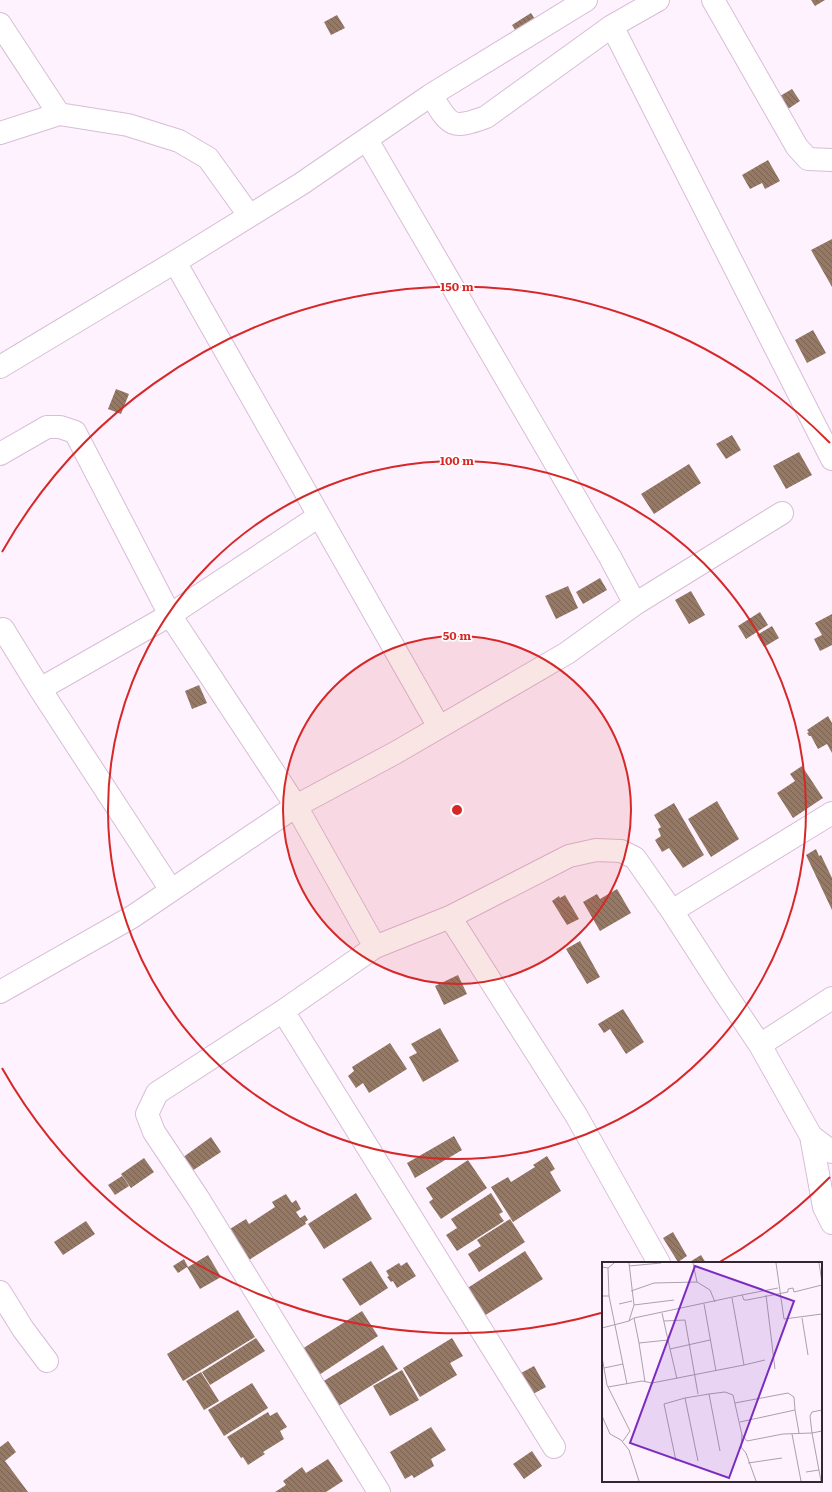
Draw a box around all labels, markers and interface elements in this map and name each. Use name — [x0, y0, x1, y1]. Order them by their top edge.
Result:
text: 150 m — [440, 277, 474, 295]
text: 100 m — [440, 451, 474, 469]
text: 50 m — [443, 626, 471, 644]
centre of rings — [450, 803, 464, 817]
inset map — [602, 1262, 822, 1482]

